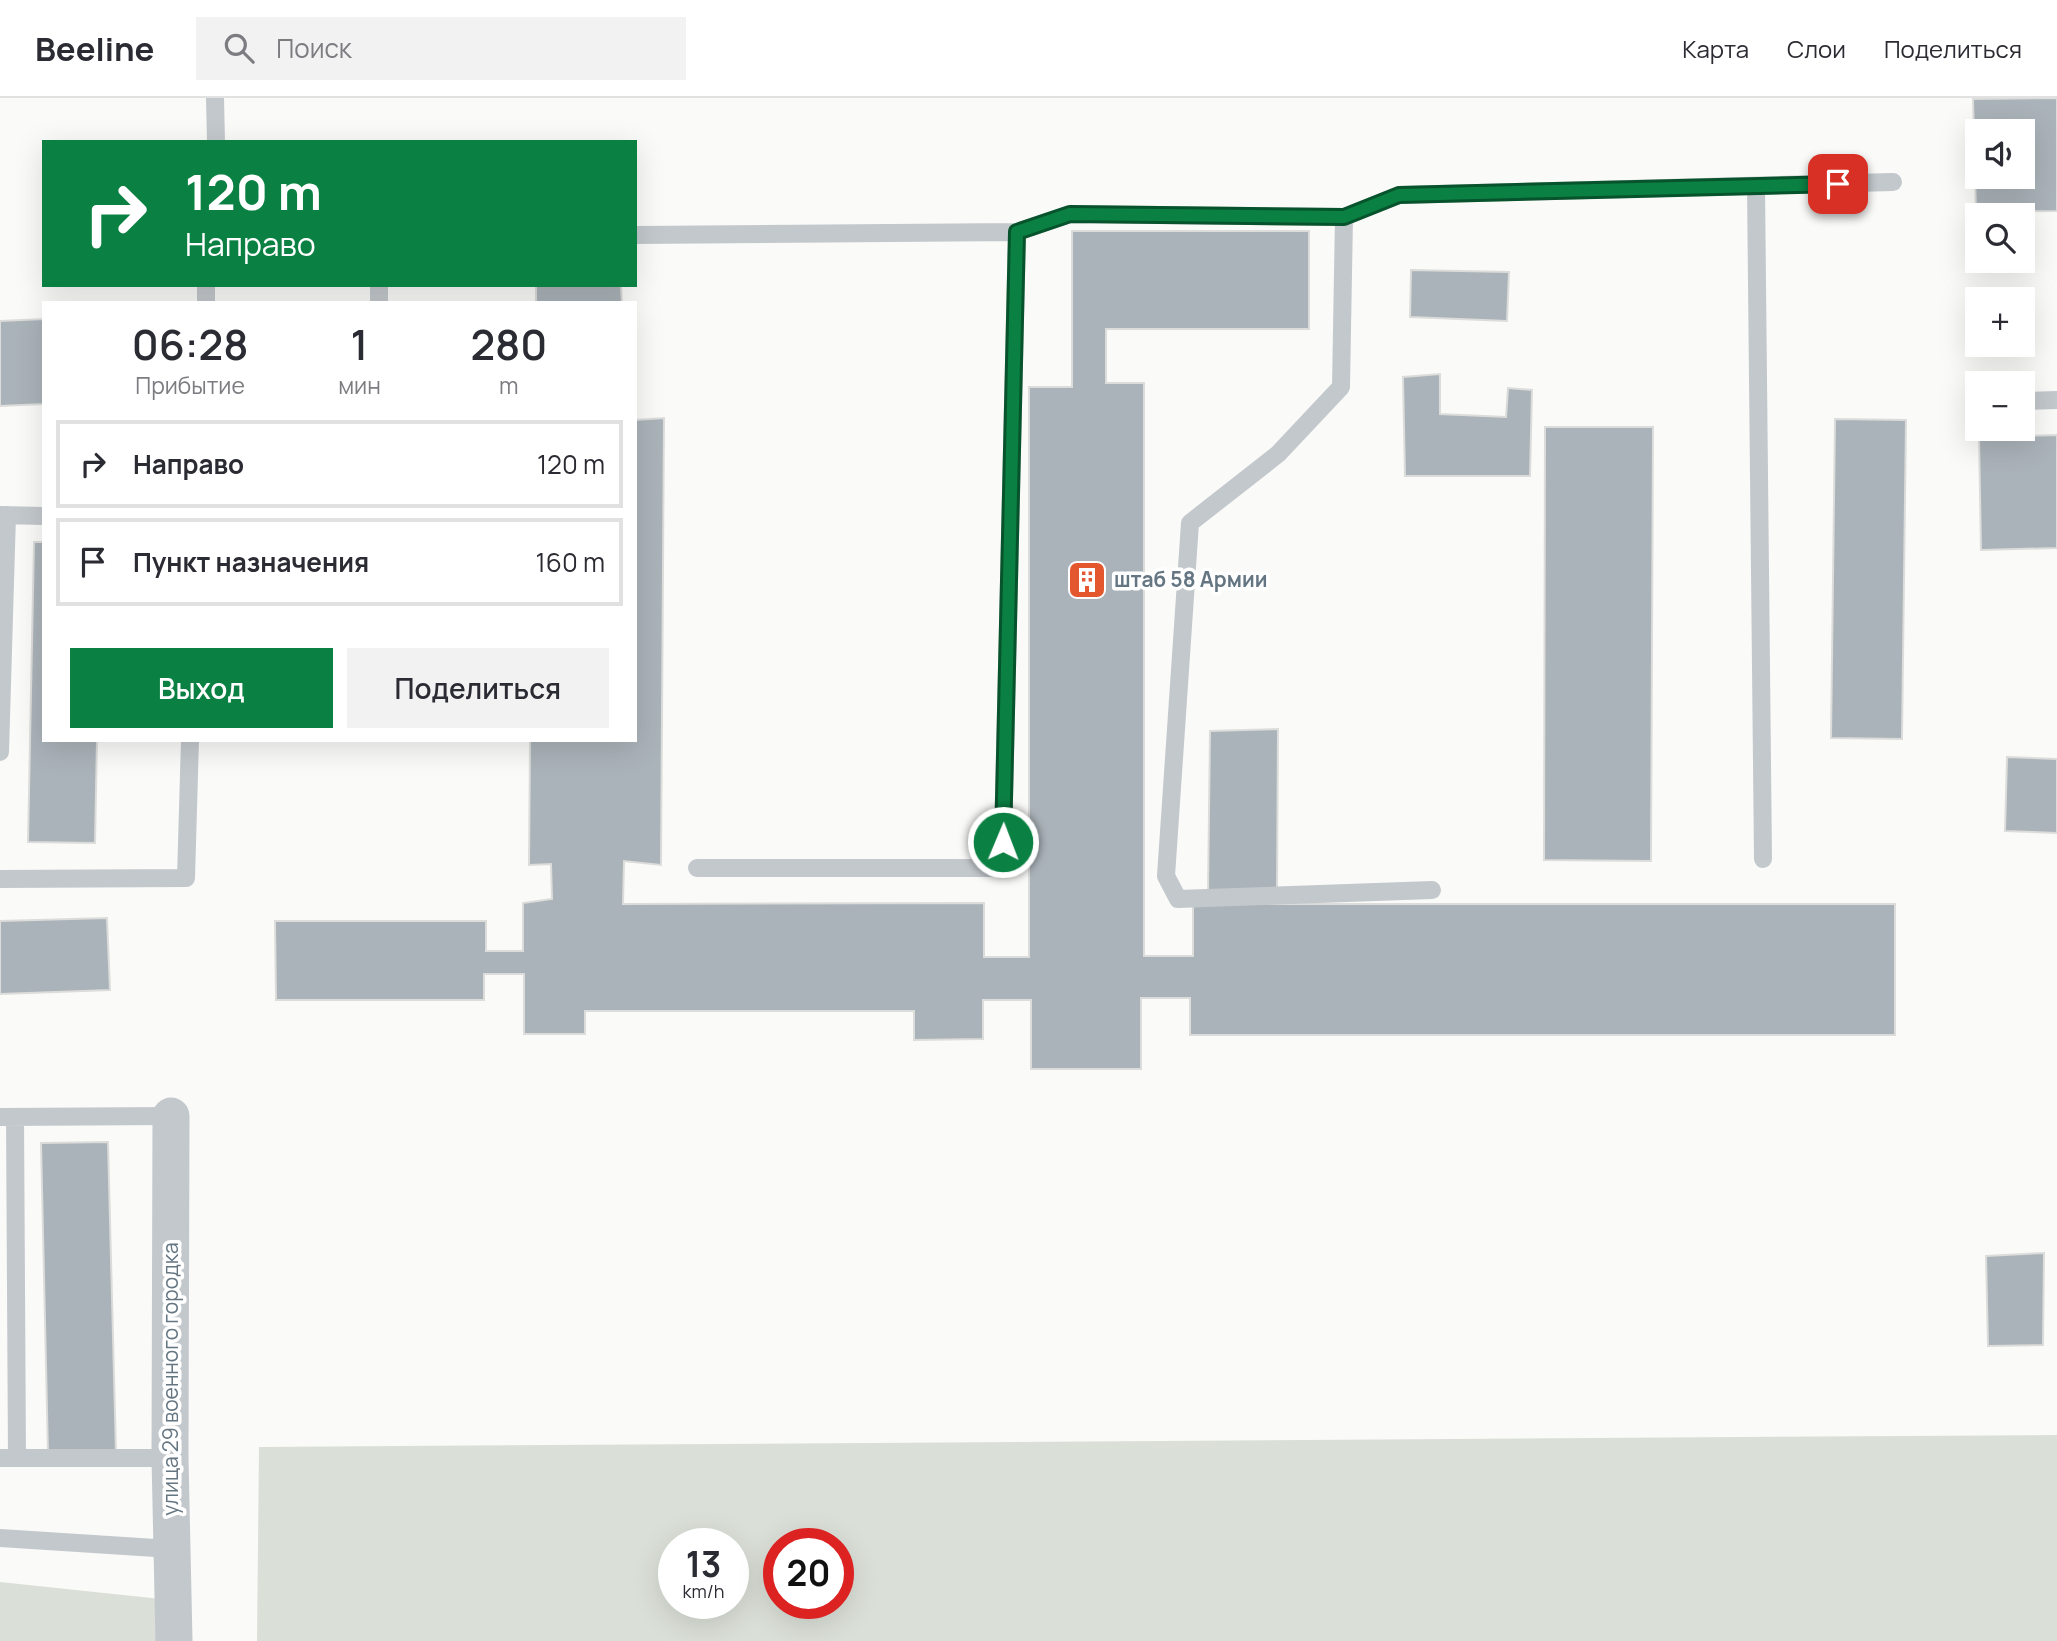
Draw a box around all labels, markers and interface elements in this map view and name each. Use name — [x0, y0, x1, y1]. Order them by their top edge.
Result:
search box — [196, 17, 686, 80]
text: Beeline — [35, 26, 154, 71]
icon: search — [220, 29, 258, 67]
text: Поиск — [276, 30, 352, 66]
text: Карта — [1682, 32, 1749, 65]
text: Слои — [1787, 32, 1846, 65]
text: Поделиться — [1884, 32, 2022, 65]
map controls — [1965, 119, 2035, 441]
button: sound — [1965, 119, 2035, 189]
pin — [1808, 154, 1868, 214]
text: 120 m — [185, 158, 322, 225]
icon: arrive — [1819, 165, 1857, 203]
icon: right — [70, 168, 161, 259]
button: search — [1965, 203, 2035, 273]
text: Направо — [185, 222, 316, 266]
button: + — [1965, 287, 2035, 357]
text: 06:28 — [132, 315, 248, 373]
text: 1 — [351, 315, 368, 373]
text: 280 — [470, 315, 547, 373]
text: Прибытие — [135, 369, 245, 401]
text: мин — [338, 369, 381, 401]
text: m — [499, 369, 519, 401]
button: − — [1965, 371, 2035, 441]
icon: right — [74, 445, 112, 483]
text: Направо — [133, 446, 244, 482]
text: 120 m — [537, 446, 605, 482]
icon: arrive — [74, 543, 112, 581]
text: Пункт назначения — [133, 544, 369, 580]
text: 160 m — [536, 544, 605, 580]
building icon: штаб 58 Армии — [1066, 559, 1108, 601]
place label: штаб 58 Армии — [1114, 565, 1268, 593]
button: Выход — [70, 648, 333, 728]
button: Поделиться — [347, 648, 609, 728]
position arrow — [966, 805, 1040, 879]
street label: улица 29 военного городка — [156, 1242, 184, 1516]
speed limit sign: 20 — [763, 1528, 854, 1619]
text: 13 — [686, 1540, 721, 1588]
text: km/h — [683, 1579, 724, 1603]

